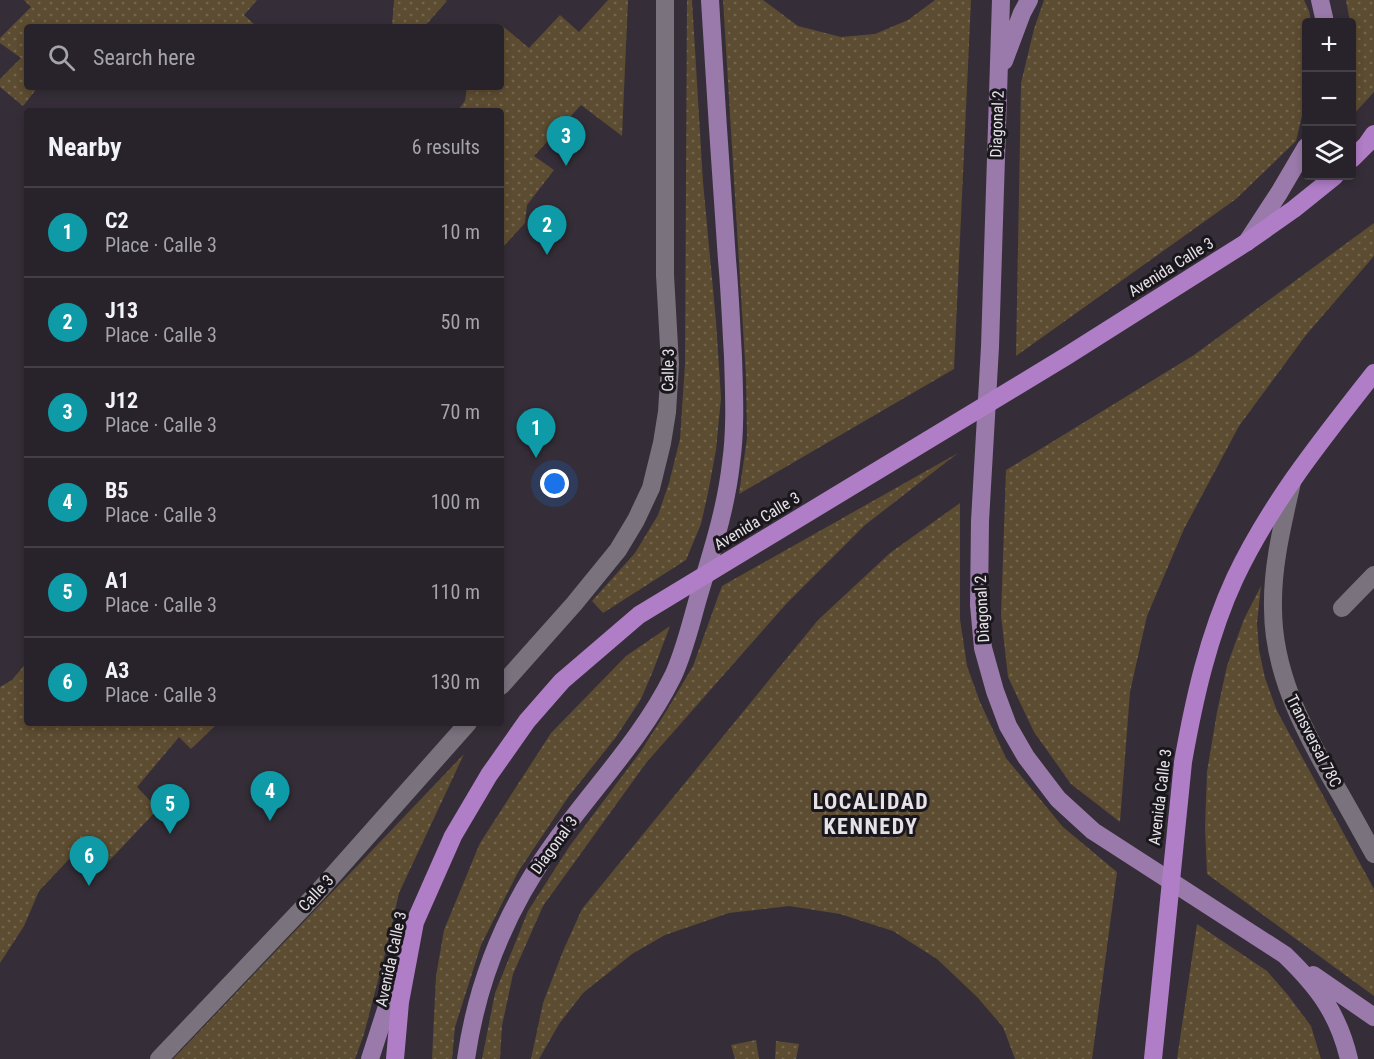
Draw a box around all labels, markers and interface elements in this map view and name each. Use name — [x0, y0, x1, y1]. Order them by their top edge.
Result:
map controls — [1302, 18, 1356, 180]
button: + — [1302, 18, 1356, 72]
search box — [24, 24, 504, 90]
icon: search — [45, 41, 78, 74]
text: Search here — [93, 45, 195, 70]
button: − — [1302, 72, 1356, 126]
street label: Diagonal 2 — [986, 90, 1008, 158]
pin: 3 — [546, 116, 586, 166]
button: layers — [1302, 126, 1356, 180]
text: Nearby — [48, 132, 122, 162]
text: 6 results — [412, 135, 480, 159]
pin: 2 — [528, 206, 566, 255]
text: C2 — [105, 208, 129, 233]
text: 1 — [62, 220, 73, 244]
text: 10 m — [441, 220, 480, 244]
text: Place · Calle 3 — [105, 233, 217, 257]
street label: Avenida Calle 3 — [1125, 233, 1217, 301]
text: J13 — [105, 298, 138, 323]
text: 2 — [62, 310, 73, 334]
text: 50 m — [441, 310, 480, 334]
text: Place · Calle 3 — [105, 323, 217, 347]
street label: Calle 3 — [658, 348, 678, 392]
text: J12 — [105, 388, 138, 413]
text: 3 — [62, 400, 73, 424]
text: 70 m — [441, 400, 480, 424]
pin: 1 — [516, 408, 556, 458]
text: Place · Calle 3 — [105, 413, 217, 437]
your location — [540, 469, 569, 498]
text: B5 — [105, 478, 128, 503]
street label: Avenida Calle 3 — [711, 488, 803, 554]
text: 4 — [62, 490, 73, 514]
text: 100 m — [431, 490, 480, 514]
text: Place · Calle 3 — [105, 503, 217, 527]
text: A1 — [105, 568, 129, 593]
street label: Diagonal 2 — [971, 575, 993, 643]
text: 5 — [62, 580, 73, 604]
text: 110 m — [431, 580, 480, 604]
text: Place · Calle 3 — [105, 593, 217, 617]
text: A3 — [105, 658, 129, 683]
text: 6 — [62, 670, 73, 694]
text: 130 m — [431, 670, 480, 694]
text: Place · Calle 3 — [105, 683, 217, 707]
street label: Transversal 78C — [1283, 692, 1345, 790]
street label: Avenida Calle 3 — [1145, 748, 1175, 846]
pin: 4 — [250, 772, 290, 821]
pin: 5 — [150, 784, 190, 834]
district label: LOCALIDAD KENNEDY — [813, 789, 929, 839]
street label: Diagonal 3 — [527, 812, 581, 878]
pin: 6 — [70, 836, 109, 886]
street label: Calle 3 — [294, 871, 338, 915]
street label: Avenida Calle 3 — [372, 910, 410, 1008]

